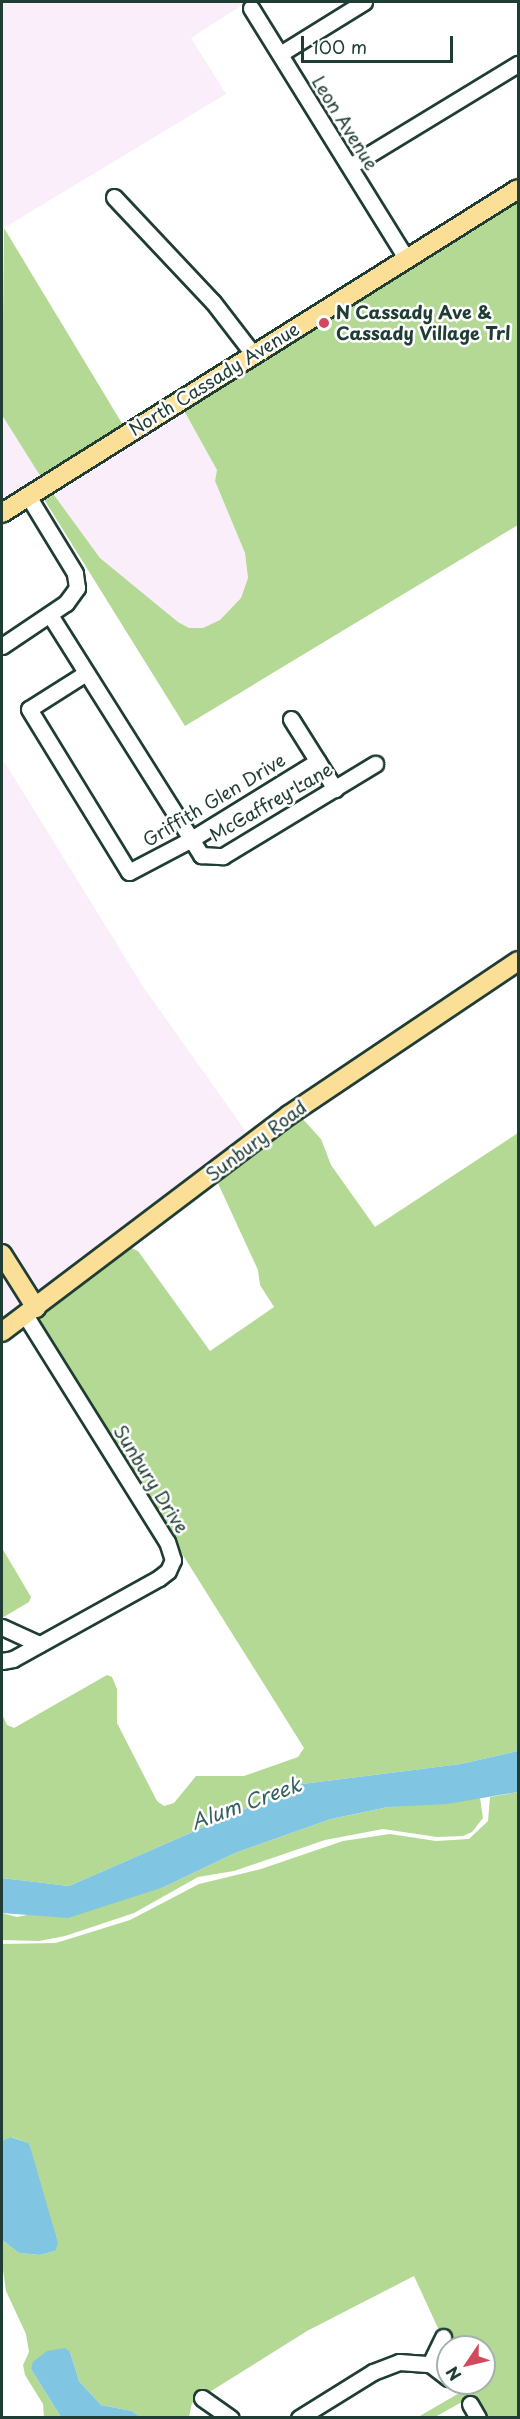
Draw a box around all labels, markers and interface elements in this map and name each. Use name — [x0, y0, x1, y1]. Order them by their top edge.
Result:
scale bar — [304, 24, 456, 62]
text: 100 m — [312, 33, 367, 60]
street label: Leon Avenue — [308, 72, 382, 174]
place label: N Cassady Ave & Cassady Village Trl — [336, 302, 510, 344]
marker: N Cassady Ave & Cassady Village Trl — [317, 316, 331, 330]
street label: North Cassady Avenue — [125, 318, 303, 440]
street label: Griffith Glen Drive — [138, 749, 290, 851]
street label: McCaffrey Lane — [205, 758, 337, 846]
street label: Sunbury Road — [201, 1096, 311, 1186]
street label: Sunbury Drive — [109, 1420, 193, 1538]
water label: Alum Creek — [188, 1772, 304, 1834]
north arrow — [436, 2335, 496, 2395]
text: N — [439, 2362, 466, 2386]

